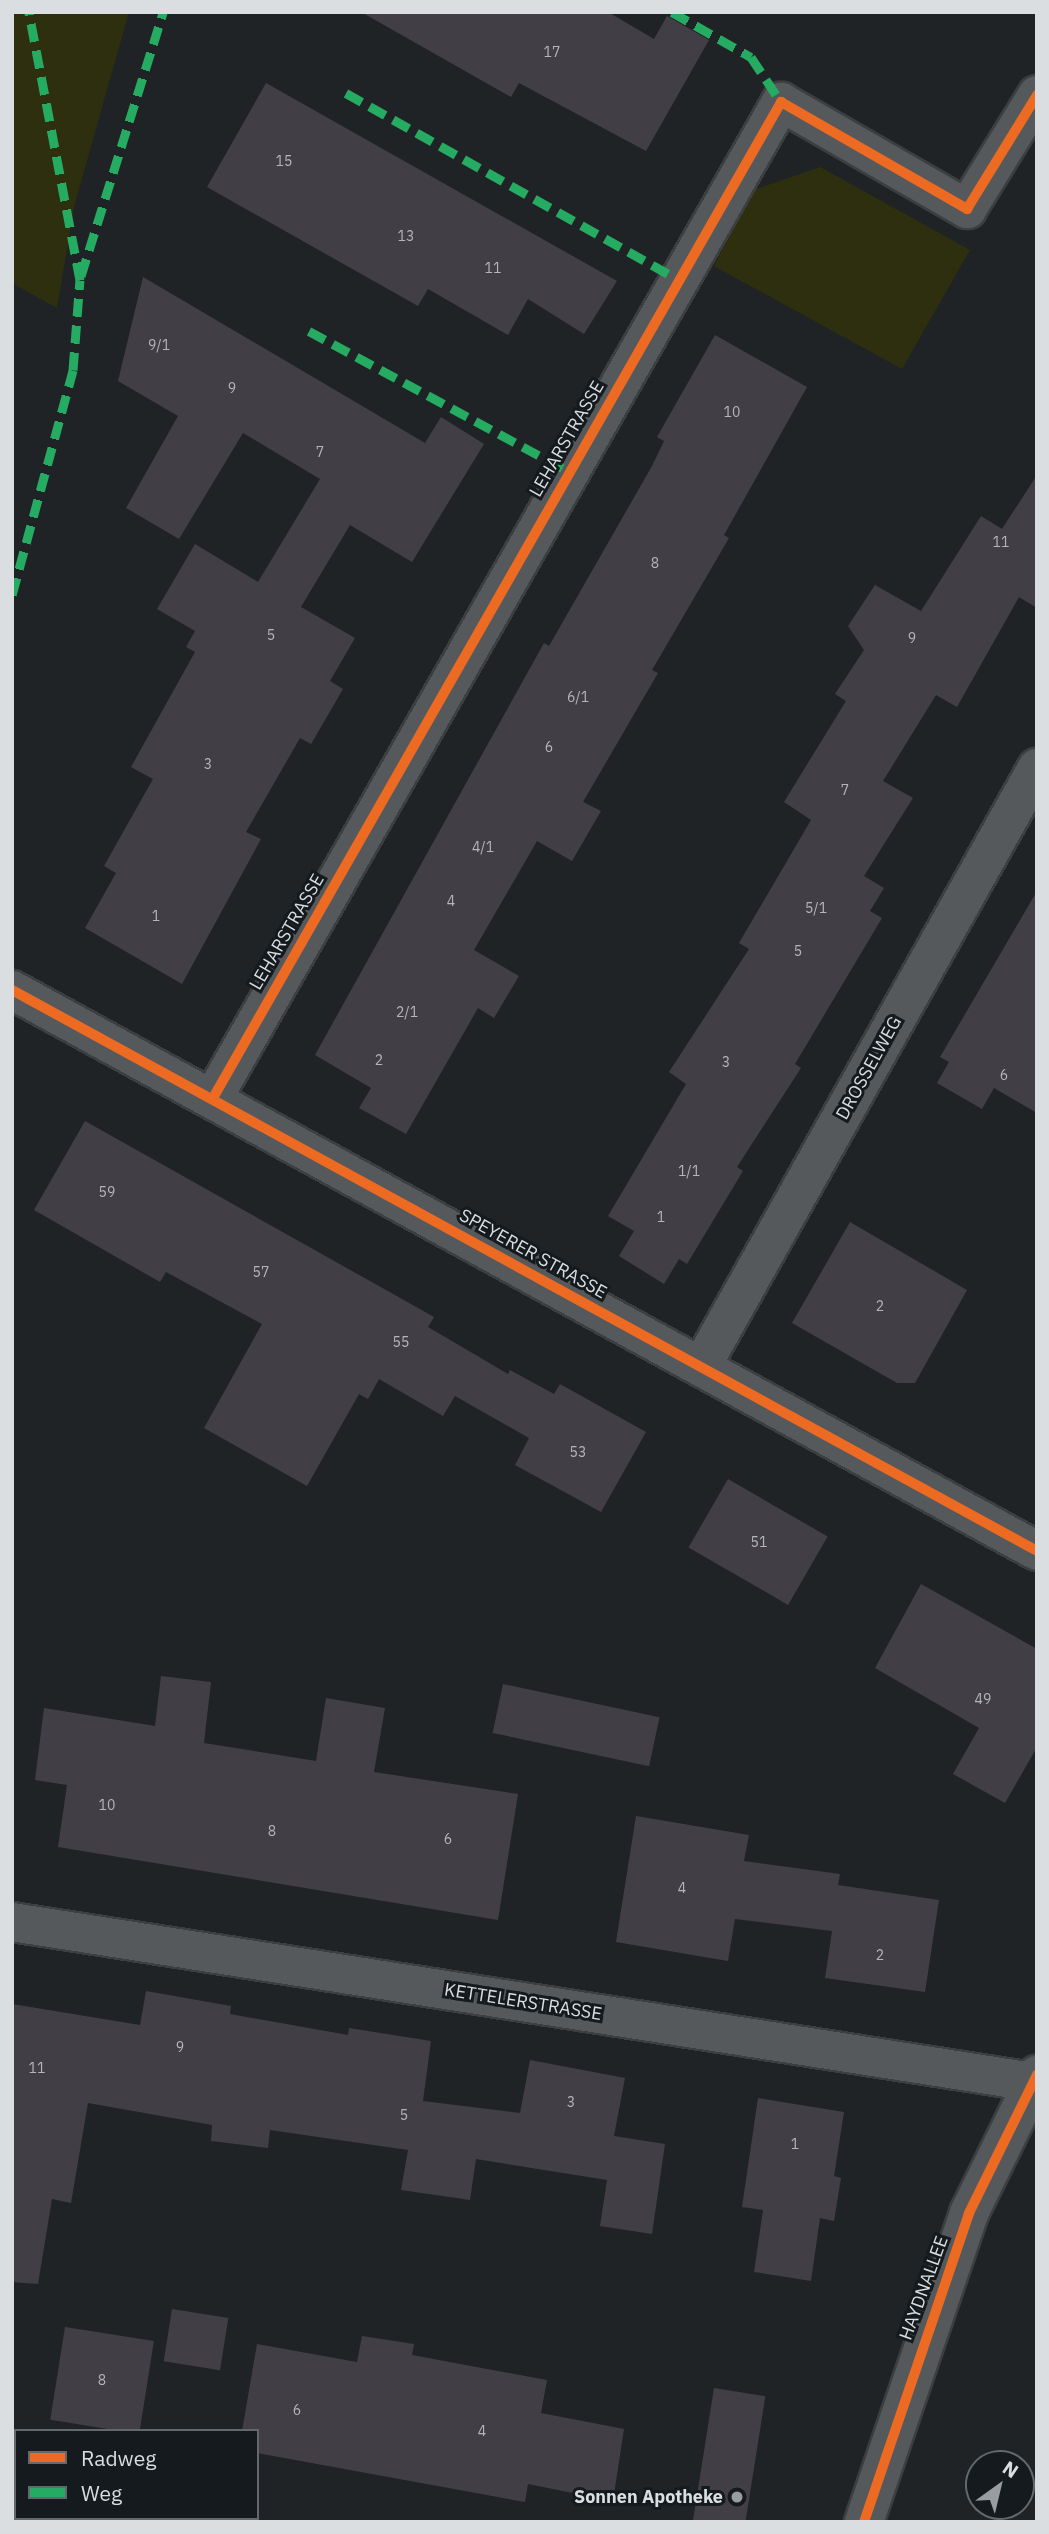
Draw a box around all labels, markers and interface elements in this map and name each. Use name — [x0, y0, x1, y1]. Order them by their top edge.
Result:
house number: 17 — [544, 44, 560, 60]
house number: 15 — [276, 153, 292, 169]
house number: 13 — [398, 228, 414, 244]
house number: 11 — [485, 260, 501, 276]
house number: 9/1 — [148, 337, 170, 353]
street label: LEHARSTRASSE — [525, 377, 609, 501]
house number: 9 — [228, 380, 236, 396]
house number: 10 — [724, 404, 740, 420]
house number: 7 — [316, 444, 324, 460]
house number: 11 — [993, 534, 1009, 550]
house number: 8 — [651, 555, 659, 571]
house number: 5 — [267, 627, 275, 643]
house number: 9 — [908, 630, 916, 646]
house number: 6/1 — [567, 689, 589, 705]
house number: 6 — [545, 739, 553, 755]
house number: 3 — [204, 756, 212, 772]
house number: 7 — [841, 782, 849, 798]
house number: 4/1 — [472, 839, 494, 855]
street label: LEHARSTRASSE — [245, 870, 329, 994]
house number: 4 — [447, 893, 455, 909]
house number: 5/1 — [805, 900, 827, 916]
house number: 1 — [152, 908, 160, 924]
house number: 5 — [794, 943, 802, 959]
house number: 2/1 — [396, 1004, 418, 1020]
street label: DROSSELWEG — [832, 1012, 906, 1124]
house number: 2 — [375, 1052, 383, 1068]
house number: 3 — [722, 1054, 730, 1070]
house number: 6 — [1000, 1067, 1008, 1083]
house number: 1/1 — [678, 1163, 700, 1179]
house number: 59 — [99, 1184, 115, 1200]
street label: SPEYERER STRASSE — [455, 1204, 611, 1304]
house number: 1 — [657, 1209, 665, 1225]
house number: 57 — [253, 1264, 269, 1280]
house number: 2 — [876, 1298, 884, 1314]
house number: 55 — [393, 1334, 409, 1350]
house number: 53 — [570, 1444, 586, 1460]
house number: 51 — [751, 1534, 767, 1550]
house number: 49 — [975, 1691, 991, 1707]
house number: 10 — [99, 1797, 115, 1813]
house number: 8 — [268, 1823, 276, 1839]
house number: 6 — [444, 1831, 452, 1847]
house number: 4 — [678, 1880, 686, 1896]
house number: 2 — [876, 1947, 884, 1963]
street label: KETTELERSTRASSE — [443, 1979, 603, 2025]
house number: 9 — [176, 2039, 184, 2055]
house number: 11 — [29, 2060, 45, 2076]
house number: 3 — [567, 2094, 575, 2110]
house number: 5 — [400, 2107, 408, 2123]
house number: 1 — [791, 2136, 799, 2152]
street label: HAYDNALLEE — [895, 2233, 953, 2343]
house number: 8 — [98, 2372, 106, 2388]
house number: 6 — [293, 2402, 301, 2418]
house number: 4 — [478, 2423, 486, 2439]
legend — [14, 2429, 259, 2520]
text: Radweg — [81, 2444, 156, 2472]
north arrow — [965, 2450, 1035, 2520]
text: N — [998, 2455, 1023, 2483]
text: Weg — [81, 2479, 122, 2507]
place label: Sonnen Apotheke — [574, 2486, 723, 2508]
marker: Sonnen Apotheke — [729, 2489, 745, 2505]

